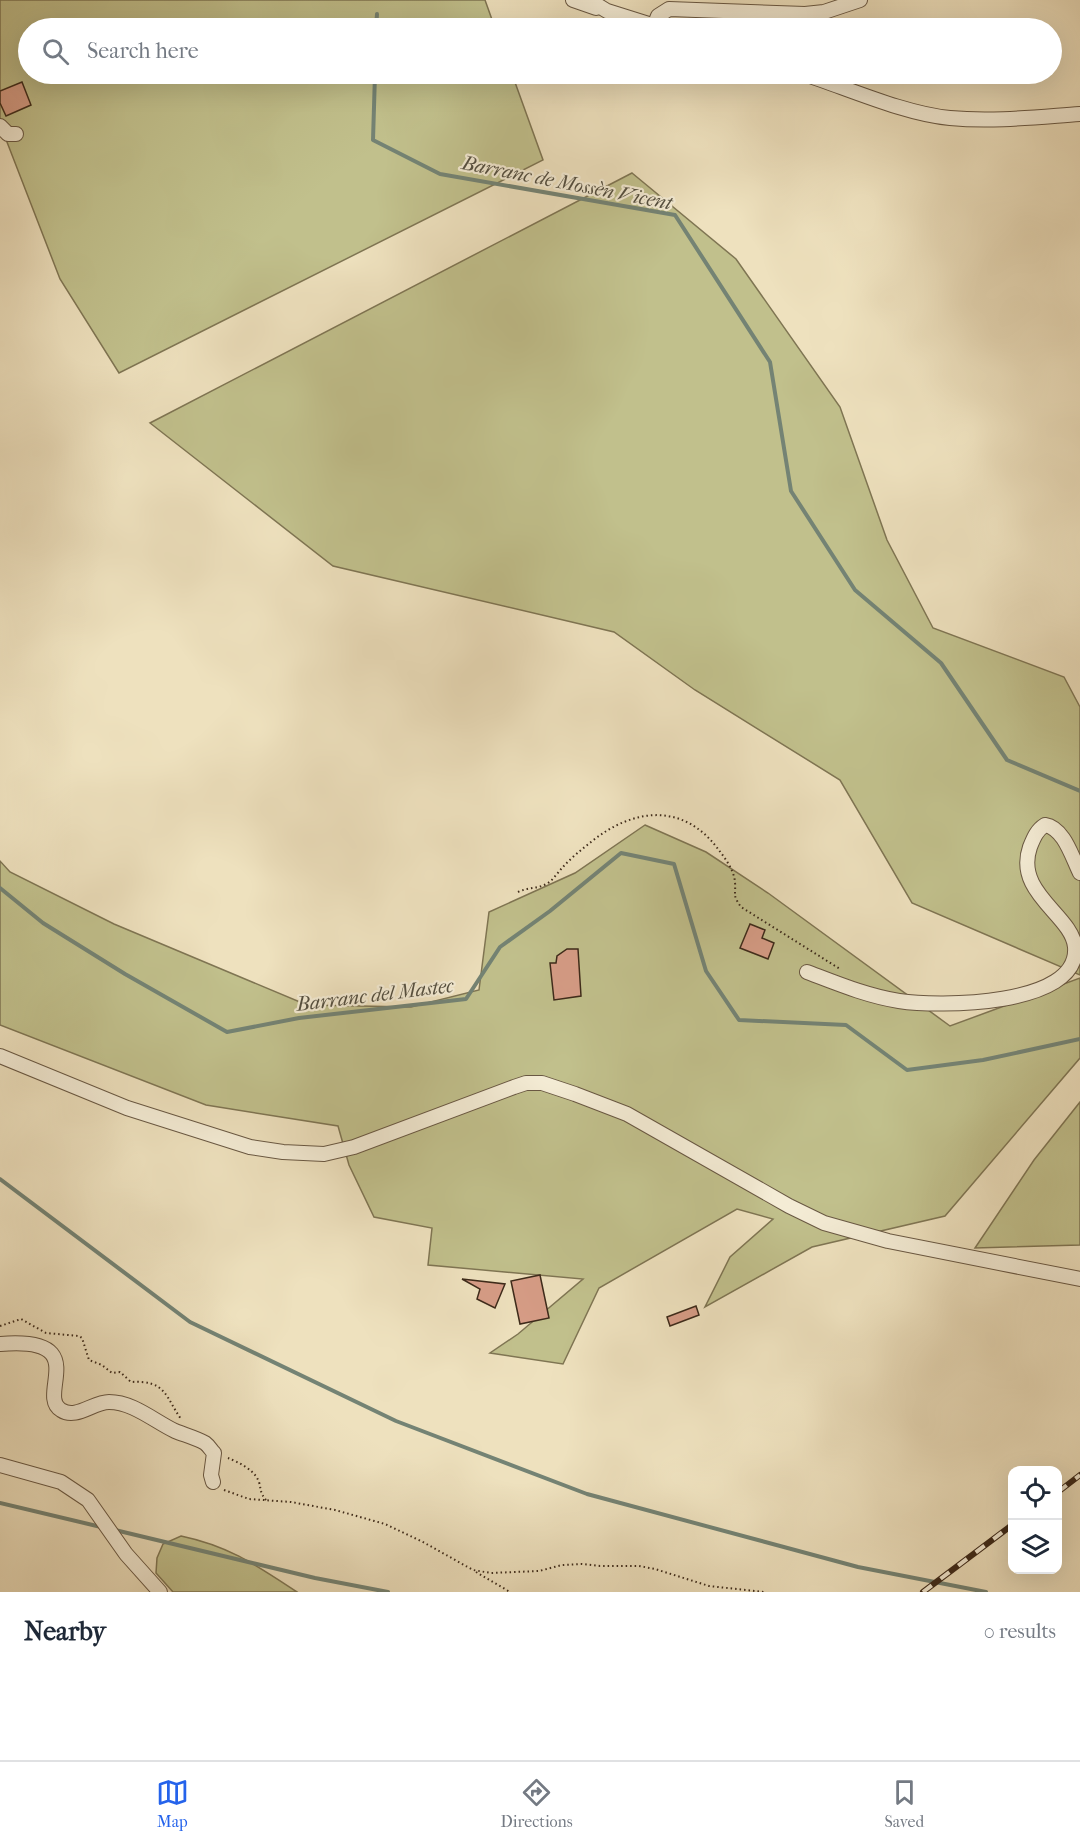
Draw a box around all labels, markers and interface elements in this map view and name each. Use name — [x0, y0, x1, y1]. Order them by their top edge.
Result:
search box — [18, 18, 1062, 84]
icon: search — [39, 35, 72, 68]
text: Search here — [87, 38, 199, 64]
water label: Barranc de Mossèn Vicent — [459, 151, 676, 215]
water label: Barranc del Mastec — [294, 974, 455, 1016]
map controls — [1008, 1466, 1062, 1574]
button: locate — [1008, 1466, 1062, 1520]
button: layers — [1008, 1520, 1062, 1574]
text: Nearby — [24, 1616, 106, 1647]
text: 0 results — [984, 1620, 1056, 1643]
tab: Map — [156, 1776, 189, 1831]
tab: Directions — [501, 1776, 573, 1831]
tab: Saved — [884, 1776, 924, 1831]

